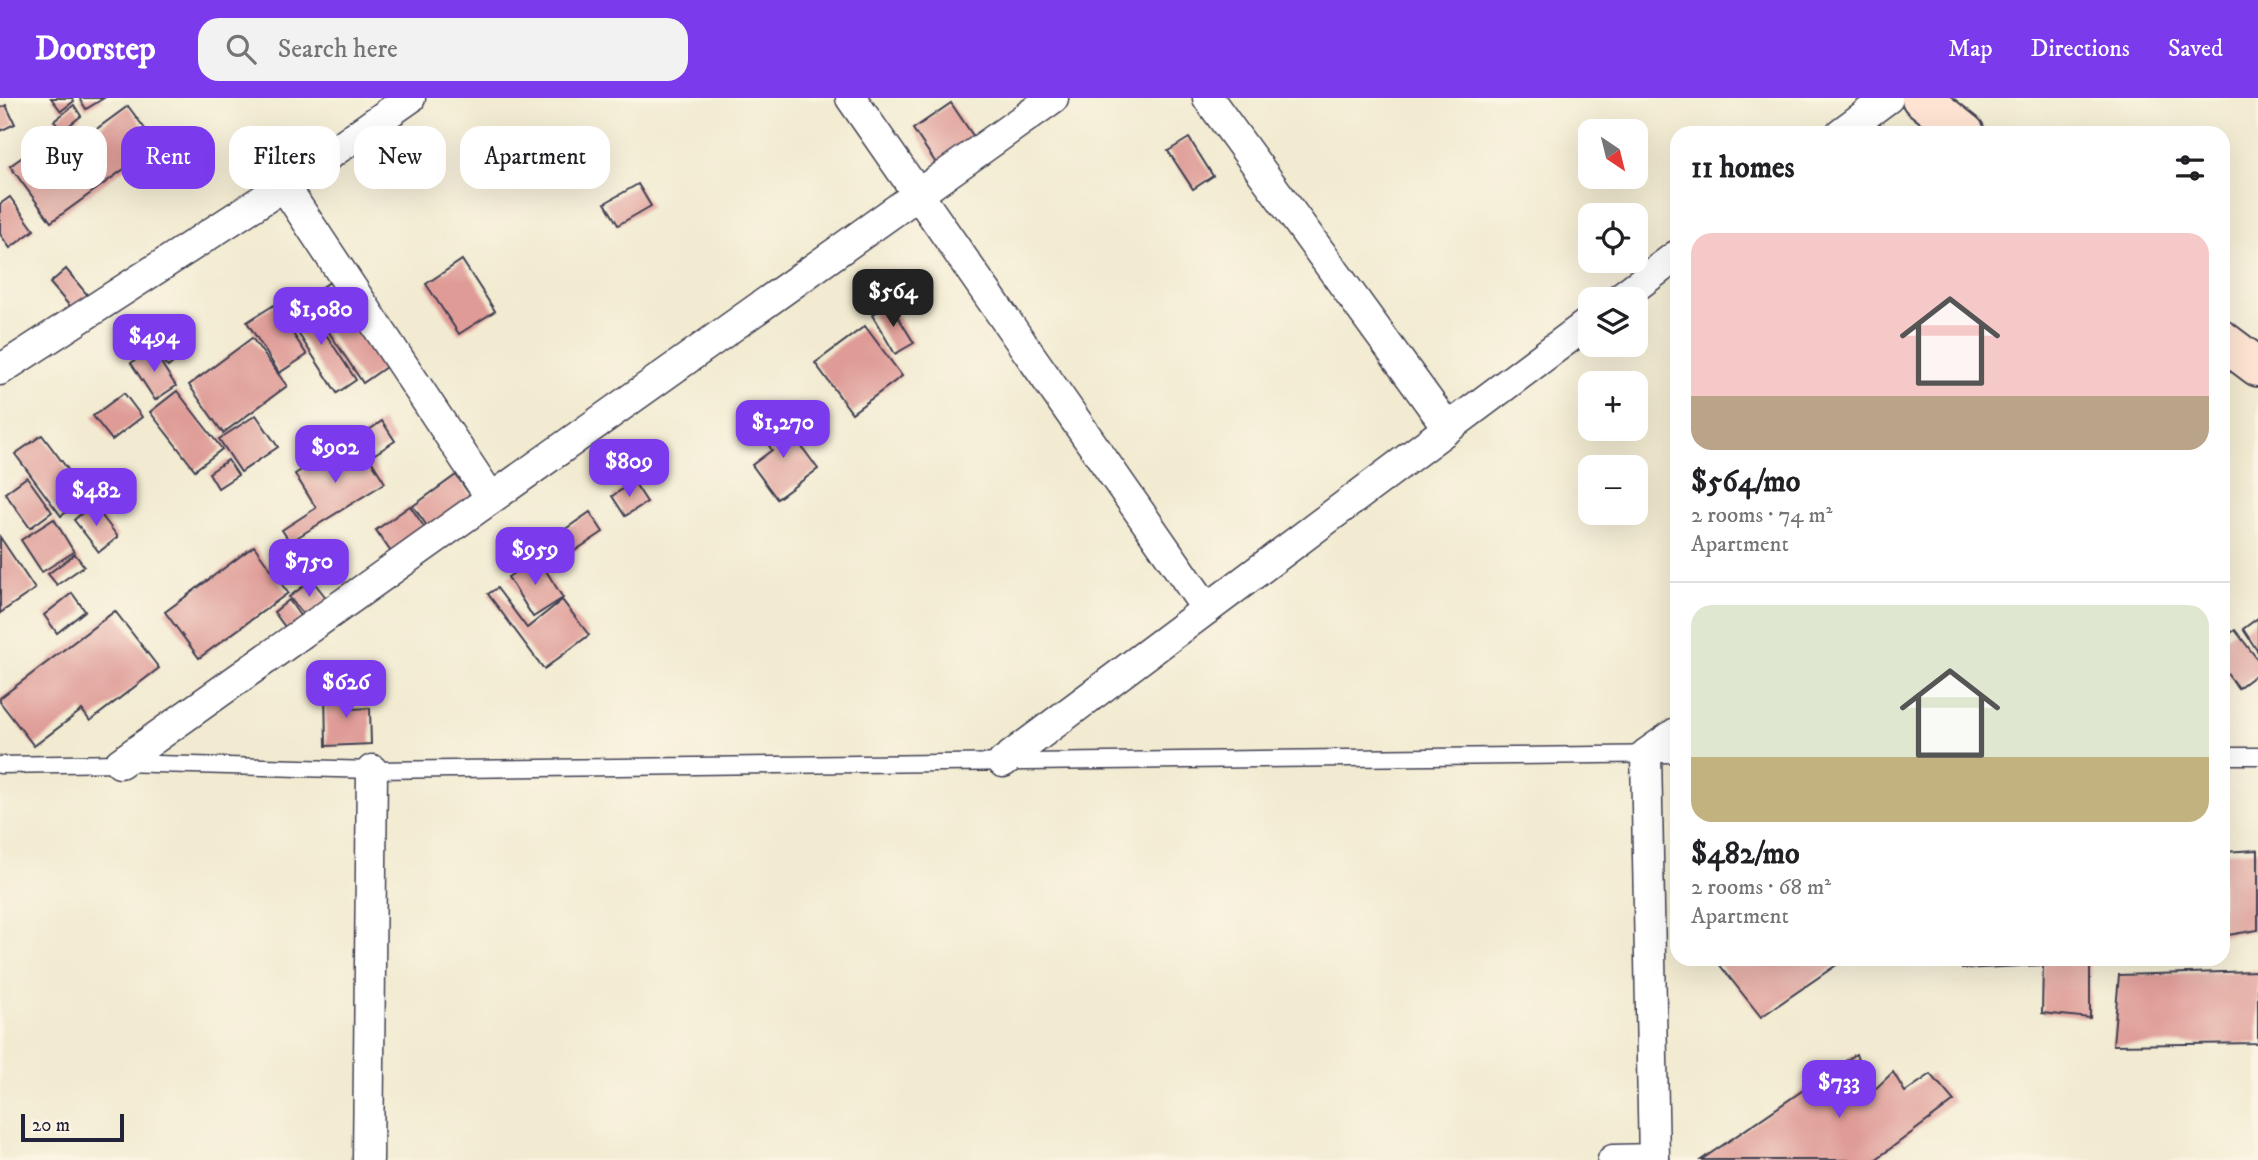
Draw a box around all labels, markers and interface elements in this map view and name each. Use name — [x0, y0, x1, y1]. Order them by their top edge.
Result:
search box — [198, 18, 688, 81]
text: Doorstep — [35, 29, 156, 70]
icon: search — [222, 30, 260, 68]
text: Search here — [278, 33, 398, 66]
text: Map — [1948, 34, 1993, 64]
text: Directions — [2031, 34, 2130, 64]
text: Saved — [2168, 34, 2223, 64]
north arrow — [1578, 119, 1648, 189]
map controls — [1578, 119, 1648, 525]
chip: Buy — [21, 126, 107, 189]
chip: Rent — [121, 126, 215, 189]
chip: Filters — [229, 126, 340, 189]
chip: New — [354, 126, 446, 189]
chip: Apartment — [460, 126, 610, 189]
icon: filters — [2171, 149, 2209, 187]
text: 11 homes — [1691, 150, 1795, 187]
button: locate — [1578, 203, 1648, 273]
pin: $564 — [852, 270, 934, 329]
text: $564 — [868, 277, 918, 306]
icon: home — [1887, 278, 2013, 404]
button: layers — [1578, 287, 1648, 357]
pin: $1,080 — [264, 288, 378, 347]
text: $1,080 — [289, 295, 353, 324]
pin: $494 — [113, 314, 195, 374]
text: $494 — [129, 322, 179, 351]
button: + — [1578, 371, 1648, 441]
pin: $1,270 — [726, 400, 840, 460]
text: $1,270 — [752, 408, 814, 437]
pin: $902 — [294, 426, 376, 485]
text: $902 — [311, 433, 359, 462]
pin: $809 — [588, 440, 670, 499]
text: $809 — [605, 447, 653, 476]
button: − — [1578, 455, 1648, 525]
text: $564/mo — [1691, 464, 1800, 501]
pin: $482 — [55, 468, 137, 528]
text: $482 — [72, 476, 120, 505]
text: 2 rooms · 74 m² — [1691, 501, 1832, 530]
pin: $959 — [494, 528, 576, 587]
text: Apartment — [1691, 530, 1789, 559]
text: $959 — [512, 535, 558, 564]
pin: $750 — [268, 540, 350, 599]
text: $750 — [285, 547, 333, 576]
icon: home — [1887, 650, 2013, 776]
pin: $626 — [305, 660, 387, 720]
text: $626 — [322, 668, 370, 697]
text: $482/mo — [1691, 836, 1800, 873]
text: 2 rooms · 68 m² — [1691, 873, 1831, 902]
text: Apartment — [1691, 902, 1789, 931]
pin: $733 — [1798, 1060, 1880, 1120]
text: $733 — [1818, 1068, 1860, 1097]
scale bar — [21, 1111, 124, 1143]
text: 20 m — [32, 1114, 70, 1137]

